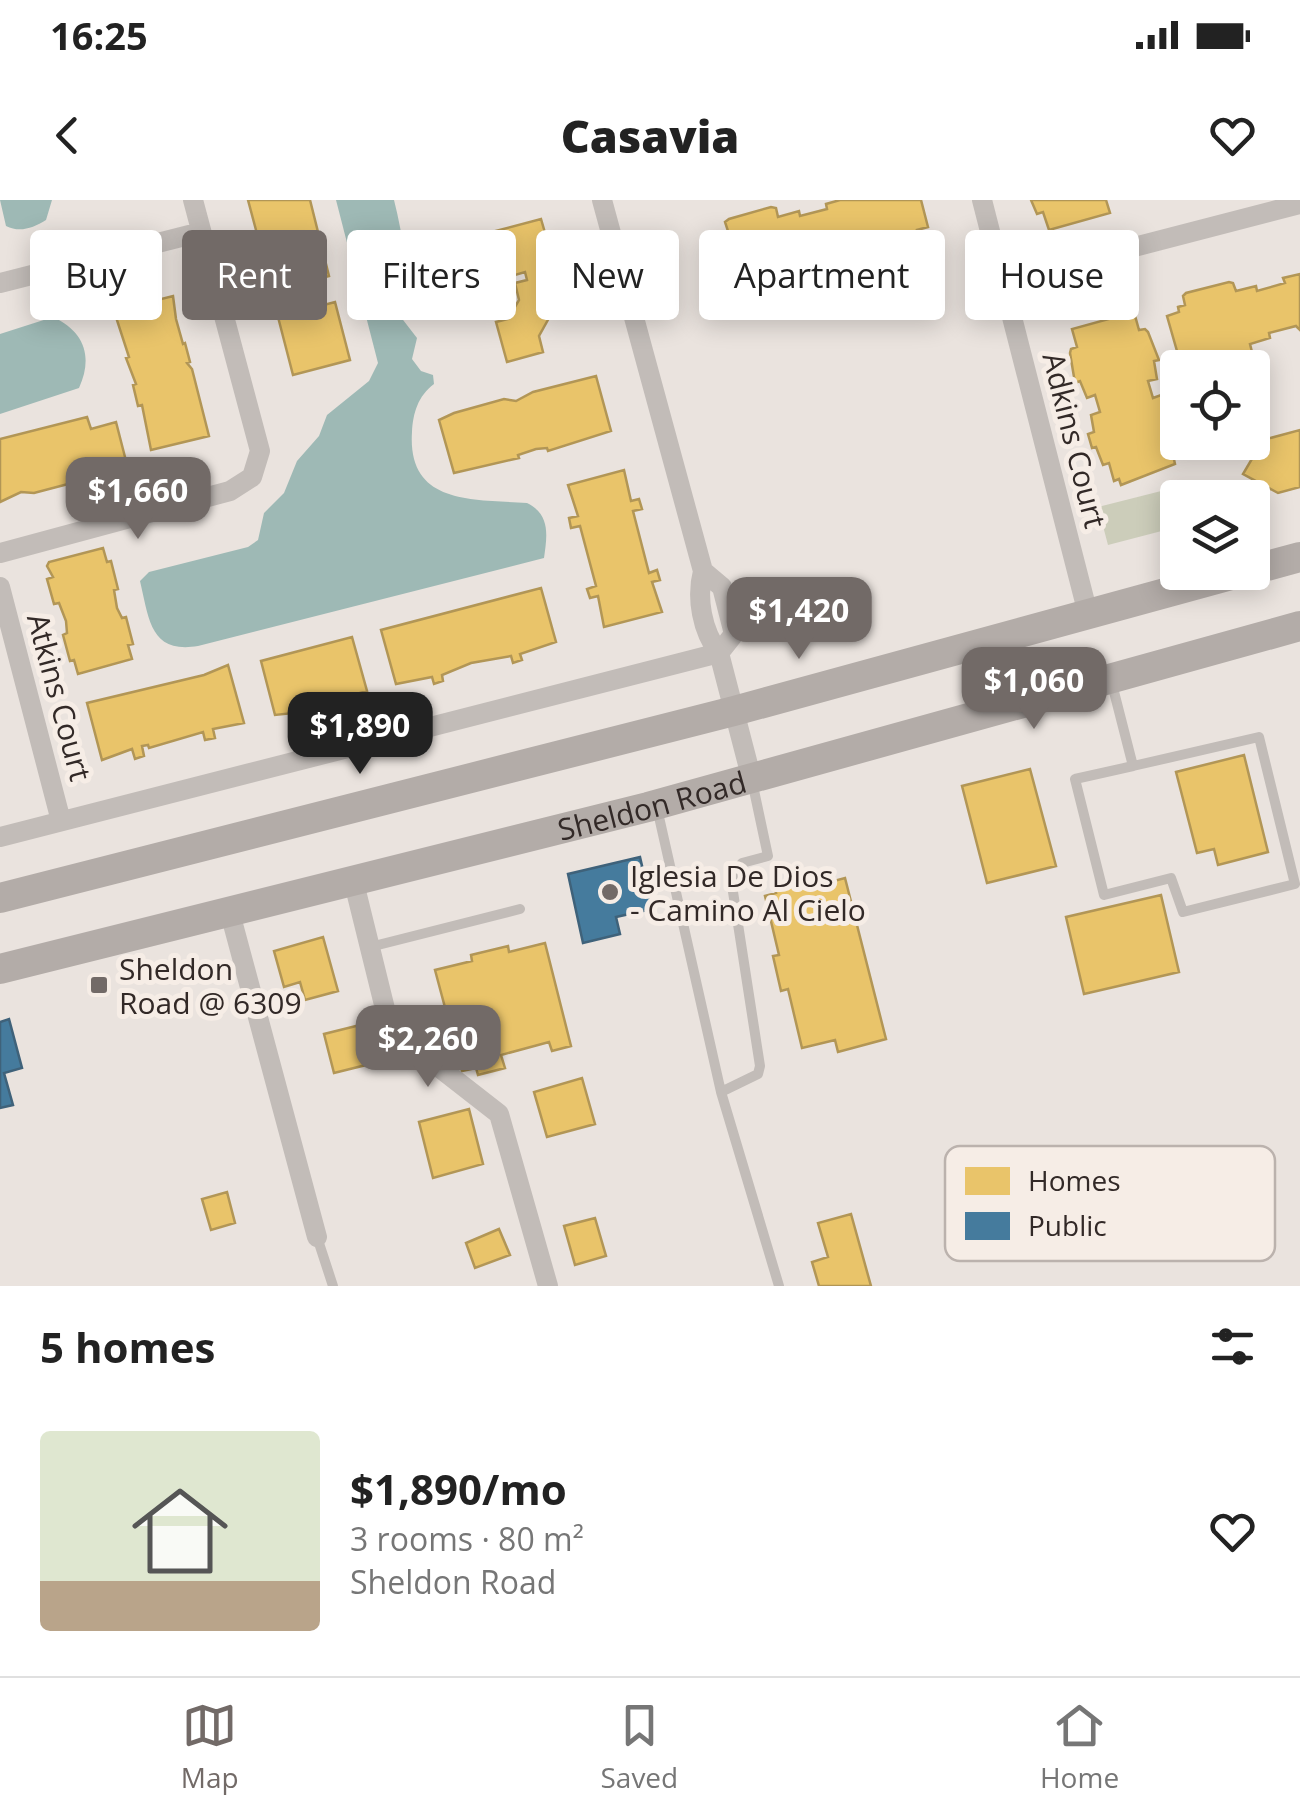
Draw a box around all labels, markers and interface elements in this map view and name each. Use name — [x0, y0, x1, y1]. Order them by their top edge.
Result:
text: 16:25 — [50, 9, 148, 61]
text: Casavia — [561, 105, 739, 166]
icon: back — [40, 108, 95, 163]
icon: heart — [1205, 108, 1260, 163]
chip: Buy — [30, 230, 162, 320]
chip: Rent — [182, 230, 327, 320]
chip: Filters — [347, 230, 516, 320]
chip: New — [536, 230, 679, 320]
chip: Apartment — [699, 230, 945, 320]
chip: House — [965, 230, 1139, 320]
street label: Adkins Court — [1033, 348, 1117, 532]
map controls — [1160, 350, 1270, 590]
button: locate — [1160, 350, 1270, 460]
pin: $1,660 — [57, 457, 219, 542]
text: $1,660 — [88, 468, 188, 511]
button: layers — [1160, 480, 1270, 590]
pin: $1,420 — [718, 577, 880, 662]
text: $1,420 — [749, 588, 849, 631]
street label: Atkins Court — [18, 609, 102, 785]
pin: $1,060 — [953, 647, 1115, 732]
text: $1,060 — [984, 658, 1084, 701]
pin: $1,890 — [279, 692, 441, 777]
text: $1,890 — [310, 703, 410, 746]
street label: Sheldon Road — [553, 760, 751, 849]
place label: Iglesia De Dios - Camino Al Cielo — [630, 855, 866, 930]
marker: Iglesia De Dios - Camino Al Cielo — [599, 881, 621, 903]
place label: Sheldon Road @ 6309 — [119, 948, 302, 1023]
marker: Sheldon Road @ 6309 — [88, 974, 110, 996]
pin: $2,260 — [347, 1005, 509, 1090]
text: $2,260 — [378, 1016, 478, 1059]
legend — [945, 1146, 1275, 1261]
text: Homes — [1028, 1161, 1120, 1199]
text: Public — [1028, 1206, 1107, 1244]
text: 5 homes — [40, 1318, 215, 1375]
icon: filters — [1205, 1319, 1260, 1374]
text: $1,890/mo — [350, 1460, 567, 1517]
icon: home — [120, 1471, 240, 1591]
icon: heart — [1205, 1504, 1260, 1559]
text: 3 rooms · 80 m² — [350, 1517, 584, 1560]
text: Sheldon Road — [350, 1560, 556, 1603]
tab: Map — [181, 1698, 239, 1796]
tab: Saved — [600, 1698, 678, 1796]
tab: Home — [1040, 1698, 1119, 1796]

